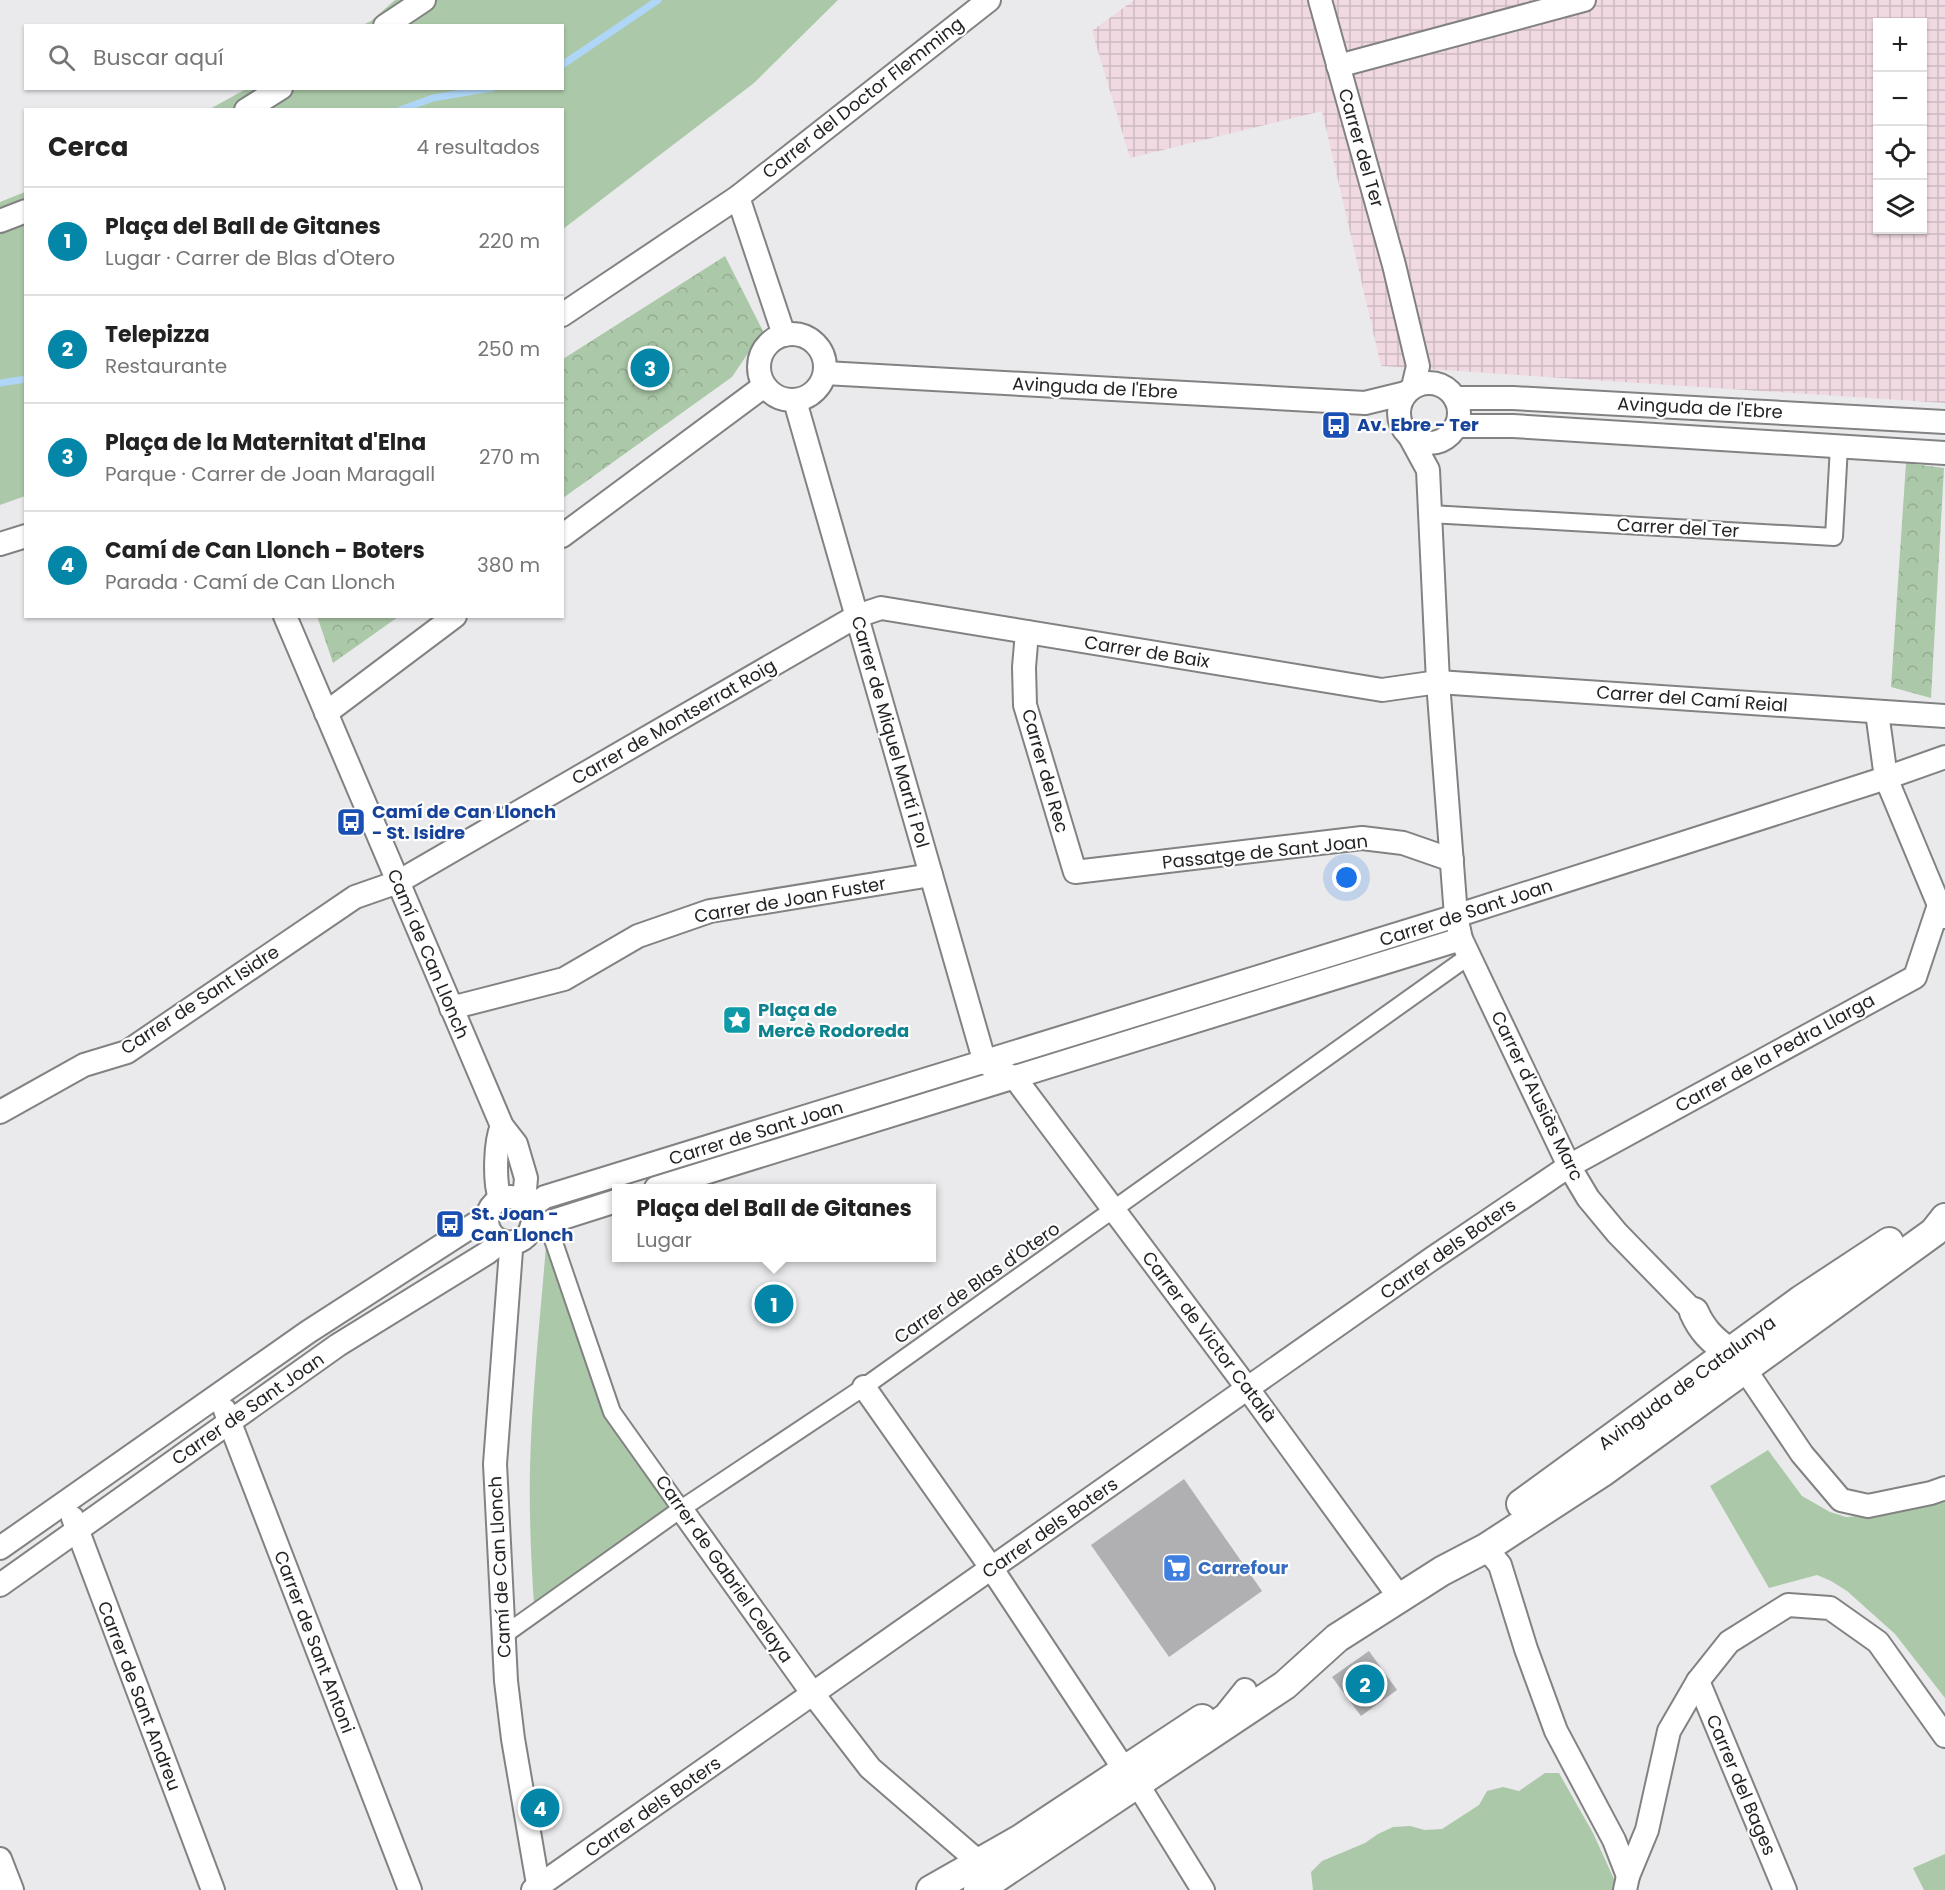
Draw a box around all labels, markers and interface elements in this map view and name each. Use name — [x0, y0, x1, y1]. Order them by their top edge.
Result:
street label: Carrer del Doctor Flemming — [757, 11, 969, 184]
map controls — [1873, 18, 1927, 234]
button: + — [1873, 18, 1927, 72]
search box — [24, 24, 564, 90]
icon: search — [45, 41, 78, 74]
text: Buscar aquí — [93, 42, 224, 73]
button: − — [1873, 72, 1927, 126]
street label: Carrer del Ter — [1333, 86, 1390, 210]
button: locate — [1873, 126, 1927, 180]
text: Cerca — [48, 129, 128, 165]
text: 4 resultados — [417, 133, 540, 161]
button: layers — [1873, 180, 1927, 234]
text: Plaça del Ball de Gitanes — [105, 211, 381, 242]
text: 1 — [64, 227, 71, 255]
text: 220 m — [479, 227, 540, 255]
text: Lugar · Carrer de Blas d'Otero — [105, 244, 395, 272]
text: Telepizza — [105, 319, 210, 350]
text: 2 — [62, 335, 73, 363]
text: 250 m — [477, 335, 540, 363]
pin: 3 — [630, 346, 670, 391]
text: Restaurante — [105, 352, 227, 380]
street label: Avinguda de l'Ebre — [1012, 371, 1178, 404]
street label: Avinguda de l'Ebre — [1617, 391, 1783, 424]
bus stop icon: Av. Ebre - Ter — [1320, 409, 1352, 441]
place label: Av. Ebre - Ter — [1357, 412, 1479, 437]
text: Plaça de la Maternitat d'Elna — [105, 427, 426, 458]
text: 3 — [61, 443, 74, 471]
text: 270 m — [479, 443, 540, 471]
text: Parque · Carrer de Joan Maragall — [105, 460, 435, 488]
street label: Carrer del Ter — [1616, 512, 1740, 543]
text: Camí de Can Llonch - Boters — [105, 535, 425, 566]
text: 4 — [61, 551, 74, 579]
text: 380 m — [477, 551, 540, 579]
text: Parada · Camí de Can Llonch — [105, 568, 395, 596]
street label: Carrer de Miquel Martí i Pol — [845, 613, 936, 851]
street label: Carrer de Baix — [1083, 629, 1212, 674]
street label: Carrer de Montserrat Roig — [567, 653, 780, 790]
street label: Carrer del Camí Reial — [1596, 679, 1789, 718]
street label: Carrer del Rec — [1016, 706, 1075, 836]
place label: Camí de Can Llonch - St. Isidre — [372, 799, 556, 845]
bus stop icon: Camí de Can Llonch - St. Isidre — [335, 806, 367, 838]
street label: Passatge de Sant Joan — [1161, 828, 1369, 875]
your location — [1332, 863, 1361, 892]
street label: Camí de Can Llonch — [381, 865, 476, 1042]
street label: Carrer de Joan Fuster — [692, 870, 888, 929]
street label: Carrer de Sant Joan — [1376, 873, 1556, 952]
street label: Carrer de Sant Isidre — [116, 939, 284, 1060]
street label: Carrer de la Pedra Llarga — [1670, 987, 1879, 1118]
place label: Plaça de Mercè Rodoreda — [758, 997, 909, 1043]
place icon: Plaça de Mercè Rodoreda — [721, 1004, 753, 1036]
street label: Carrer d'Ausiàs Marc — [1485, 1007, 1590, 1185]
street label: Carrer de Sant Joan — [666, 1094, 846, 1171]
popup — [612, 1184, 936, 1262]
street label: Carrer dels Boters — [1375, 1192, 1521, 1305]
text: Plaça del Ball de Gitanes — [636, 1193, 912, 1224]
place label: St. Joan - Can Llonch — [471, 1201, 573, 1247]
bus stop icon: St. Joan - Can Llonch — [434, 1208, 466, 1240]
street label: Carrer de Blas d'Otero — [889, 1216, 1065, 1349]
text: Lugar — [636, 1226, 692, 1254]
street label: Carrer de Victor Català — [1137, 1246, 1282, 1428]
pin: 1 — [754, 1282, 794, 1326]
street label: Avinguda de Catalunya — [1593, 1310, 1780, 1456]
street label: Carrer de Sant Joan — [167, 1347, 329, 1471]
street label: Carrer de Gabriel Celaya — [650, 1470, 799, 1668]
street label: Carrer dels Boters — [977, 1471, 1123, 1584]
street label: Camí de Can Llonch — [482, 1475, 517, 1659]
street label: Carrer de Sant Antoni — [268, 1547, 361, 1737]
supermarket icon: Carrefour — [1161, 1552, 1193, 1584]
place label: Carrefour — [1198, 1555, 1289, 1580]
street label: Carrer de Sant Andreu — [92, 1597, 187, 1794]
pin: 2 — [1346, 1662, 1384, 1706]
street label: Carrer del Bages — [1701, 1711, 1782, 1859]
street label: Carrer dels Boters — [580, 1750, 726, 1863]
pin: 4 — [520, 1786, 560, 1830]

